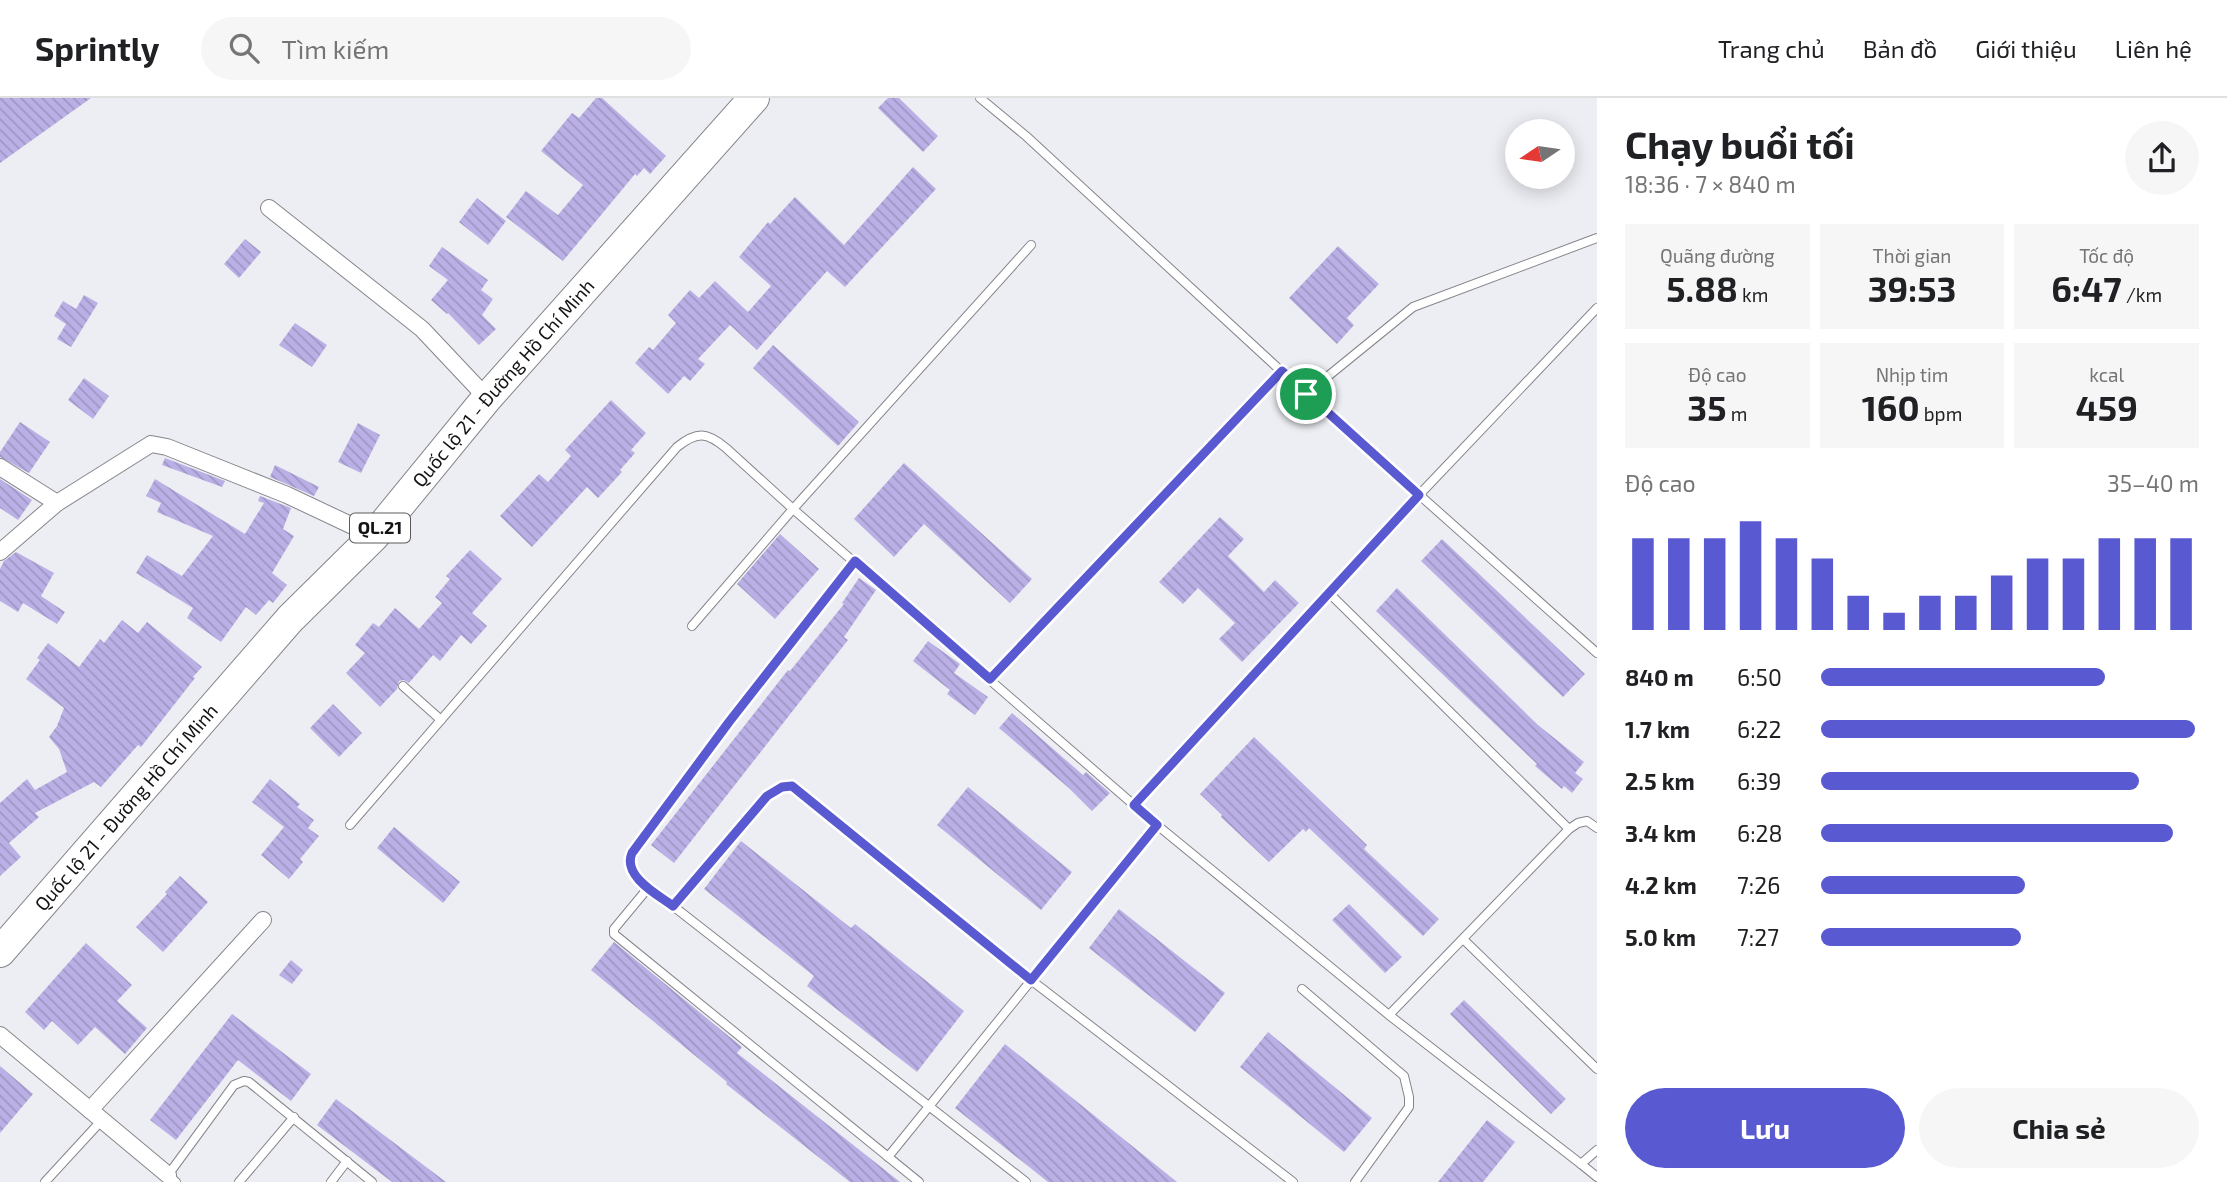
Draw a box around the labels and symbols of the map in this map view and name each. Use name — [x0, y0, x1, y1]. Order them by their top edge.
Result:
north arrow — [1505, 119, 1575, 189]
street label: Quốc lộ 21 - Đường Hồ Chí Minh — [407, 274, 599, 491]
pin — [1276, 364, 1336, 424]
road number: QL.21 — [350, 514, 410, 542]
street label: Quốc lộ 21 - Đường Hồ Chí Minh — [29, 699, 222, 915]

